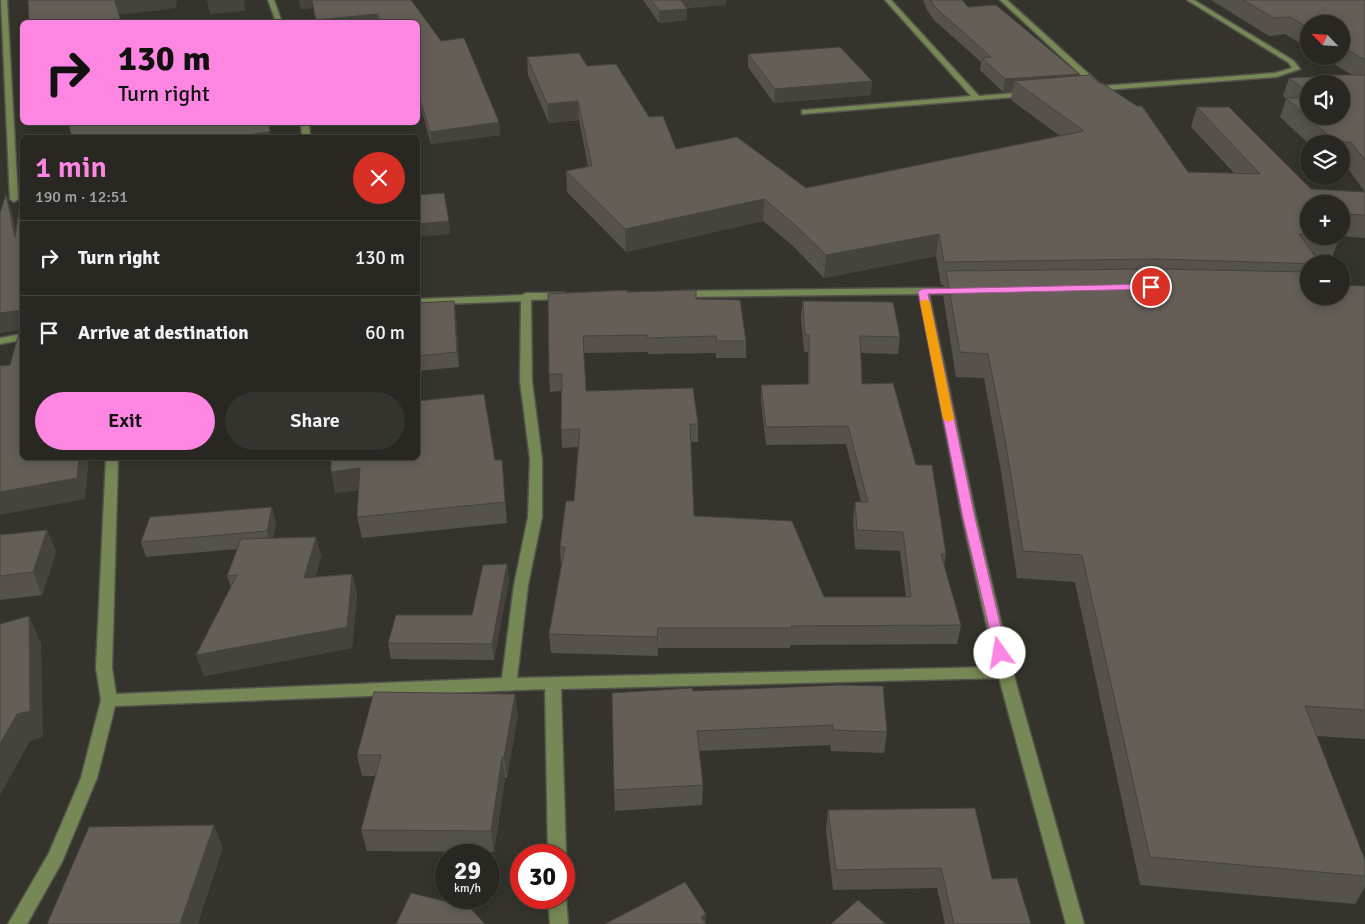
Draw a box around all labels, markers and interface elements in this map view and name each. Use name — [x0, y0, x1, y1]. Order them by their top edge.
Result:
north arrow — [1300, 15, 1350, 65]
map controls — [1300, 15, 1350, 305]
text: 130 m — [118, 37, 211, 80]
icon: right — [35, 40, 100, 105]
button: sound — [1300, 75, 1350, 125]
text: Turn right — [118, 80, 210, 107]
button: layers — [1300, 135, 1350, 185]
text: 1 min — [35, 149, 107, 186]
button: close — [353, 152, 405, 204]
text: 190 m · 12:51 — [35, 187, 128, 207]
button: + — [1300, 195, 1350, 245]
icon: right — [35, 244, 63, 272]
text: Turn right — [78, 246, 160, 270]
text: 130 m — [355, 246, 405, 270]
button: − — [1300, 255, 1350, 305]
pin — [1130, 266, 1172, 308]
icon: arrive — [1137, 273, 1165, 301]
icon: arrive — [35, 319, 63, 347]
text: Arrive at destination — [78, 321, 249, 345]
text: 60 m — [365, 321, 405, 345]
button: Exit — [35, 392, 215, 450]
button: Share — [225, 392, 405, 450]
position arrow — [973, 626, 1025, 678]
speed limit sign: 30 — [510, 844, 575, 909]
text: 29 — [454, 855, 481, 886]
text: km/h — [454, 881, 481, 896]

